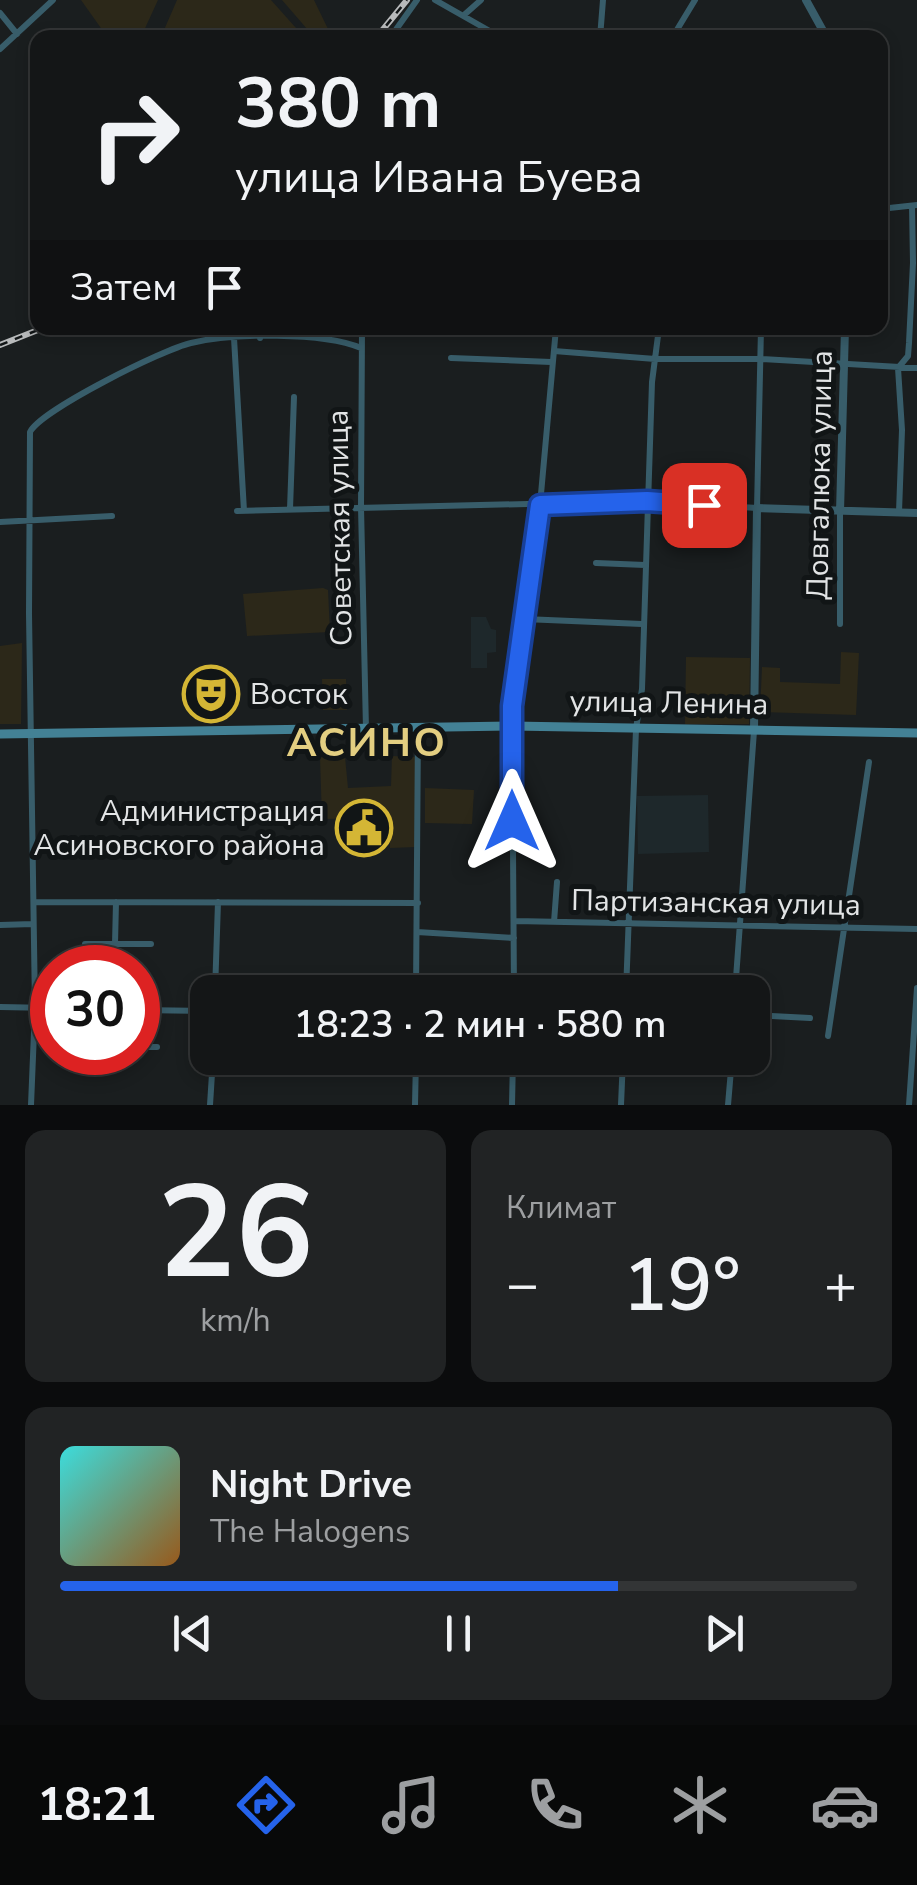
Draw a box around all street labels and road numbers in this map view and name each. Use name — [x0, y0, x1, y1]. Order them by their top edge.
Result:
street label: Довгалюка улица — [797, 350, 843, 600]
street label: Советская улица — [317, 409, 363, 647]
street label: улица Ленина — [569, 681, 769, 725]
street label: Партизанская улица — [571, 880, 861, 926]

